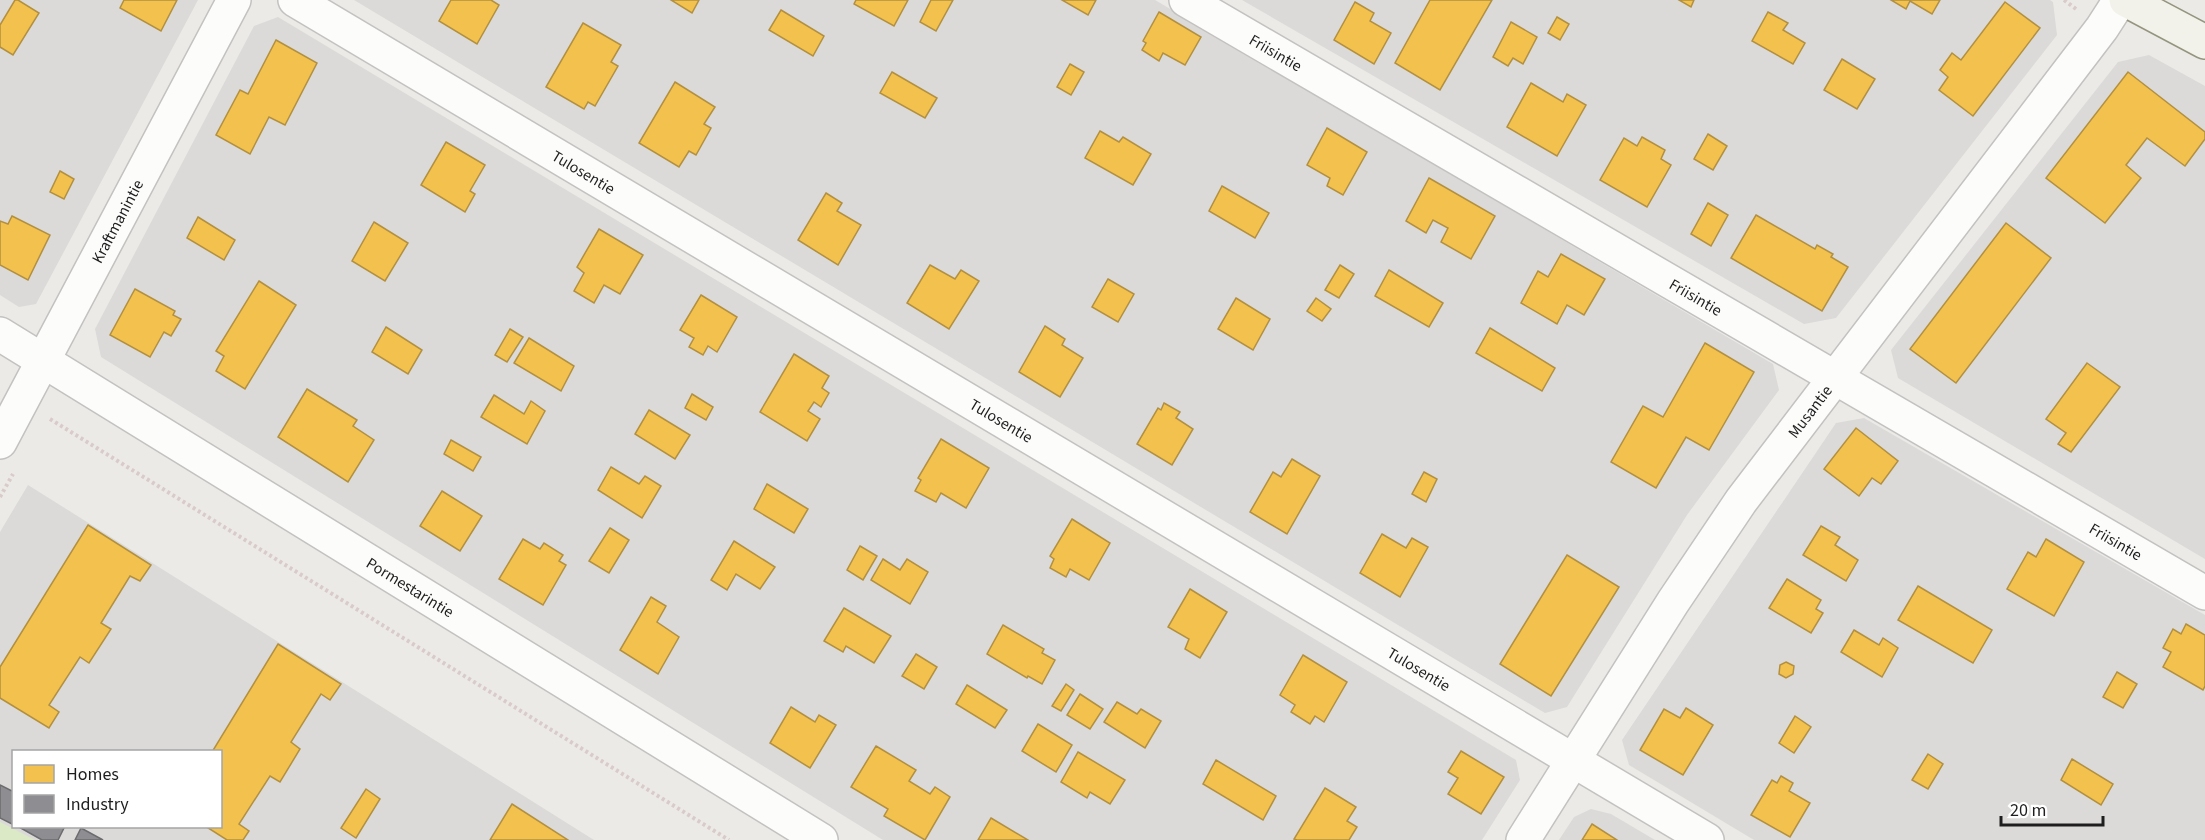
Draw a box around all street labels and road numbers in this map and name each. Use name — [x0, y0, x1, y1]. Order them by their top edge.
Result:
street label: Friisintie — [1245, 29, 1306, 77]
street label: Tulosentie — [548, 145, 619, 200]
street label: Kraftmanintie — [87, 176, 149, 267]
street label: Friisintie — [1665, 274, 1726, 322]
street label: Musantie — [1783, 381, 1838, 443]
street label: Tulosentie — [965, 394, 1037, 449]
street label: Friisintie — [2085, 518, 2146, 566]
street label: Pormestarintie — [362, 552, 458, 623]
street label: Tulosentie — [1383, 642, 1454, 697]

